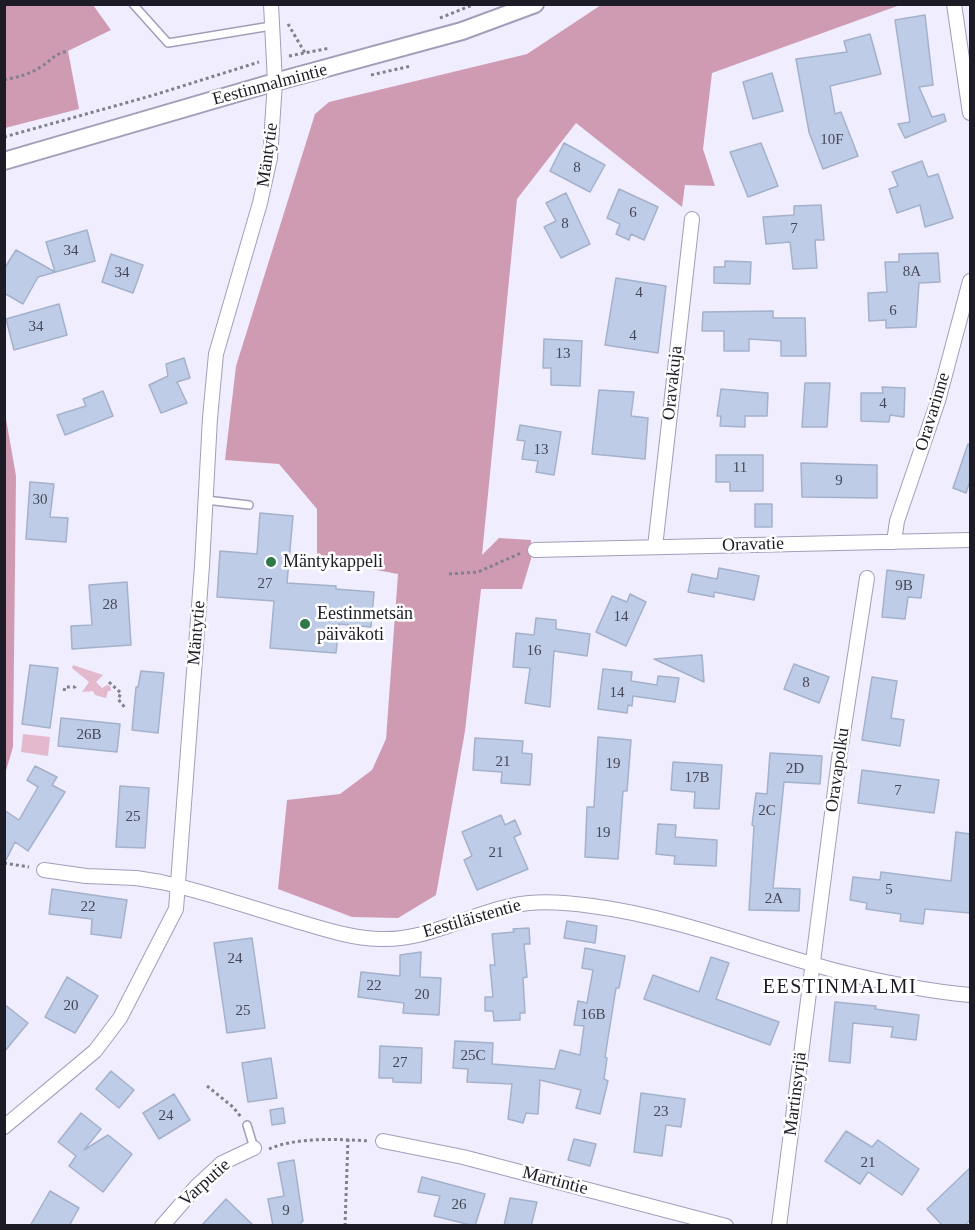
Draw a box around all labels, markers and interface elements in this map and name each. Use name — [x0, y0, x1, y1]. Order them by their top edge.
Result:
street label: Eestinmalmintie — [210, 59, 330, 111]
street label: Mäntytie — [253, 121, 283, 189]
house number: 10F — [820, 131, 844, 149]
house number: 8 — [573, 159, 581, 177]
house number: 6 — [629, 204, 637, 222]
house number: 8 — [561, 215, 569, 233]
house number: 7 — [790, 220, 798, 238]
house number: 34 — [64, 242, 78, 260]
house number: 8A — [903, 263, 921, 281]
house number: 34 — [114, 264, 130, 282]
house number: 4 — [635, 284, 643, 302]
house number: 6 — [889, 302, 897, 320]
house number: 34 — [28, 318, 44, 336]
house number: 4 — [629, 327, 637, 345]
house number: 13 — [556, 345, 570, 363]
street label: Oravakuja — [658, 345, 688, 421]
street label: Oravarinne — [911, 370, 955, 454]
house number: 4 — [879, 395, 887, 413]
house number: 13 — [534, 441, 548, 459]
house number: 11 — [733, 459, 747, 477]
house number: 9 — [835, 472, 843, 490]
house number: 30 — [32, 491, 48, 509]
street label: Oravatie — [722, 533, 784, 557]
place label: Mäntykappeli — [283, 551, 383, 573]
marker: Mäntykappeli — [264, 555, 278, 569]
house number: 27 — [258, 575, 272, 593]
house number: 9B — [895, 577, 913, 595]
house number: 28 — [102, 596, 118, 614]
street label: Mäntytie — [183, 600, 211, 666]
place label: Eestinmetsän päiväkoti — [317, 603, 413, 646]
house number: 14 — [614, 608, 628, 626]
marker: Eestinmetsän päiväkoti — [298, 617, 312, 631]
house number: 16 — [526, 642, 542, 660]
house number: 8 — [802, 674, 810, 692]
house number: 14 — [610, 684, 624, 702]
house number: 26B — [76, 726, 102, 744]
street label: Oravapolku — [821, 726, 855, 814]
house number: 21 — [496, 753, 510, 771]
house number: 19 — [606, 755, 620, 773]
house number: 2D — [786, 760, 804, 778]
house number: 17B — [684, 769, 710, 787]
house number: 7 — [894, 782, 902, 800]
house number: 2C — [758, 802, 776, 820]
house number: 25 — [126, 808, 140, 826]
house number: 19 — [596, 824, 610, 842]
house number: 21 — [488, 844, 504, 862]
house number: 5 — [885, 881, 893, 899]
house number: 2A — [765, 890, 783, 908]
street label: Eestiläistentie — [420, 895, 524, 943]
house number: 22 — [80, 898, 96, 916]
house number: 24 — [228, 950, 242, 968]
district label: EESTINMALMI — [763, 976, 917, 1000]
house number: 22 — [366, 977, 382, 995]
house number: 20 — [414, 986, 430, 1004]
house number: 20 — [64, 997, 78, 1015]
house number: 25 — [236, 1002, 250, 1020]
house number: 16B — [580, 1006, 606, 1024]
house number: 25C — [460, 1047, 486, 1065]
street label: Martinsyrjä — [780, 1051, 812, 1137]
house number: 27 — [392, 1054, 408, 1072]
house number: 23 — [654, 1103, 668, 1121]
house number: 24 — [158, 1107, 174, 1125]
house number: 21 — [860, 1154, 876, 1172]
street label: Varputie — [175, 1155, 235, 1211]
street label: Martintie — [520, 1162, 590, 1200]
house number: 26 — [452, 1196, 466, 1214]
house number: 9 — [282, 1202, 290, 1220]

